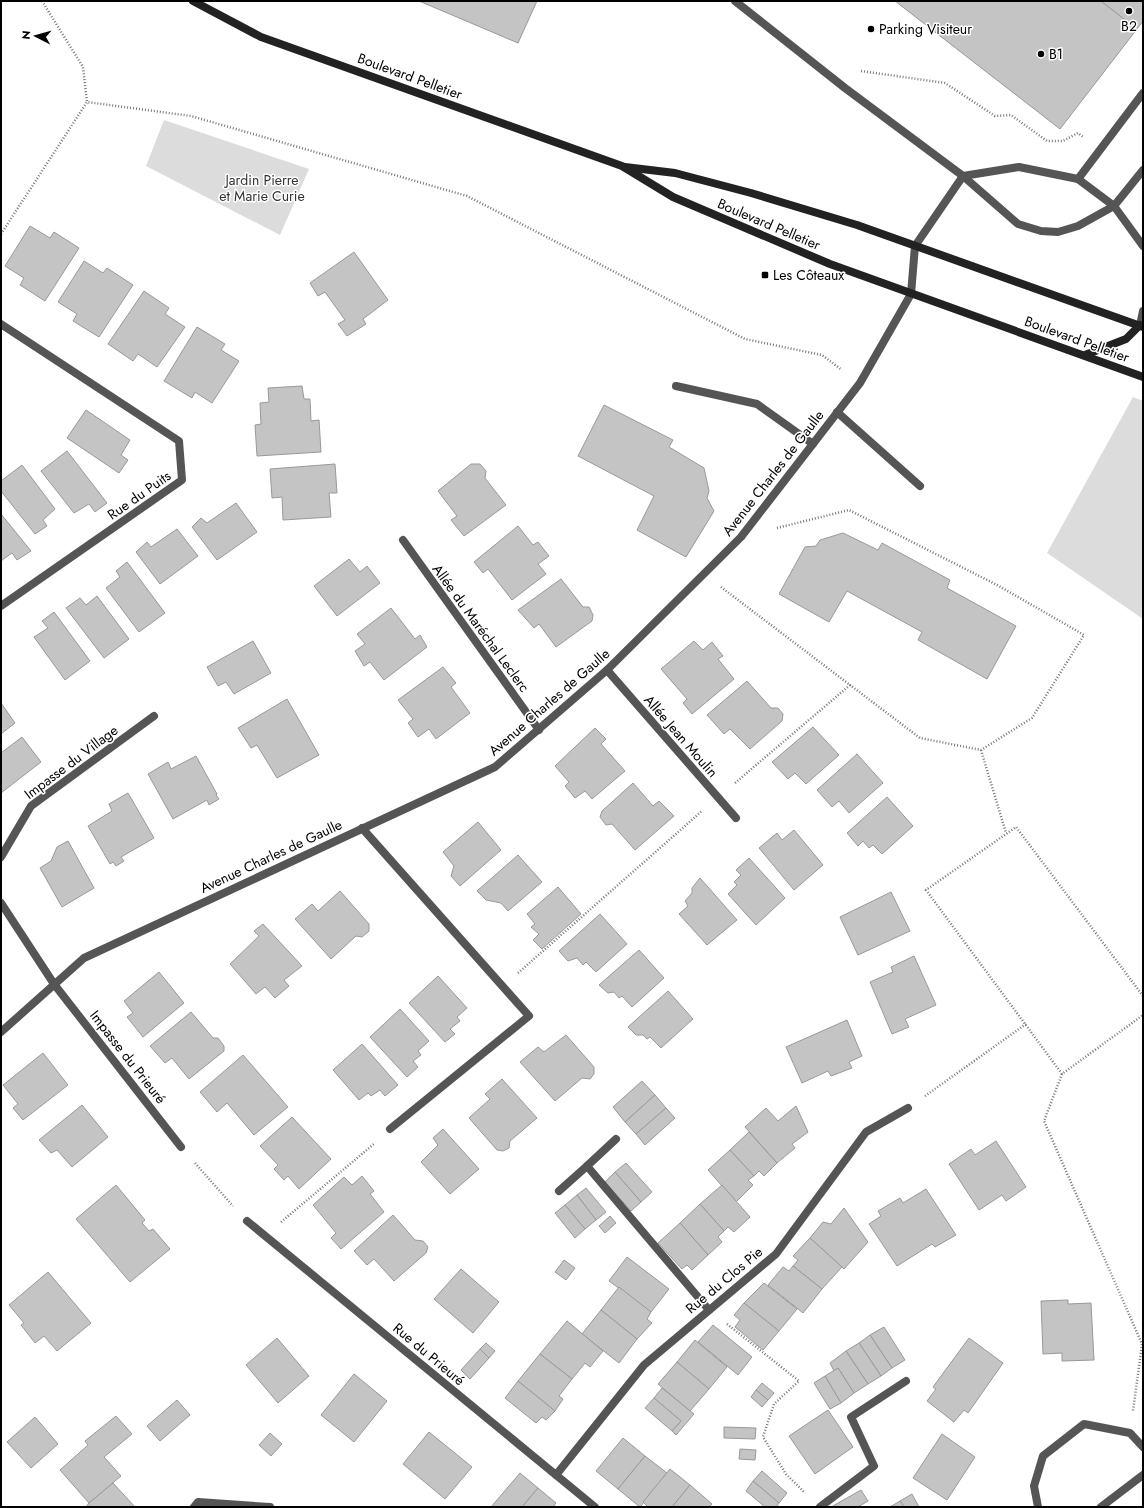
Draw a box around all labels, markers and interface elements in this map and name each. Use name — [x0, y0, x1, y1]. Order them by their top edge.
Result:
marker: B2 — [1124, 6, 1134, 16]
north arrow — [16, 16, 56, 56]
place label: B2 — [1121, 16, 1137, 36]
place label: Parking Visiteur — [879, 19, 972, 39]
marker: Parking Visiteur — [866, 24, 876, 34]
text: N — [18, 30, 34, 40]
place label: B1 — [1049, 44, 1063, 64]
street label: Boulevard Pelletier — [355, 48, 465, 104]
marker: B1 — [1036, 49, 1046, 59]
park label: Jardin Pierre et Marie Curie — [219, 170, 305, 206]
street label: Boulevard Pelletier — [714, 193, 824, 255]
place label: Les Côteaux — [773, 265, 844, 285]
marker: Les Côteaux — [760, 270, 770, 280]
street label: Boulevard Pelletier — [1022, 311, 1132, 367]
street label: Avenue Charles de Gaulle — [718, 406, 828, 540]
street label: Rue du Puits — [103, 466, 175, 524]
street label: Allée du Maréchal Leclerc — [428, 560, 534, 696]
street label: Avenue Charles de Gaulle — [484, 644, 614, 760]
street label: Allée Jean Moulin — [639, 690, 723, 782]
street label: Impasse du Village — [20, 720, 122, 804]
street label: Avenue Charles de Gaulle — [197, 814, 345, 898]
street label: Impasse du Prieuré — [85, 1006, 171, 1108]
street label: Rue du Clos Pie — [681, 1242, 767, 1318]
street label: Rue du Prieuré — [389, 1318, 469, 1390]

